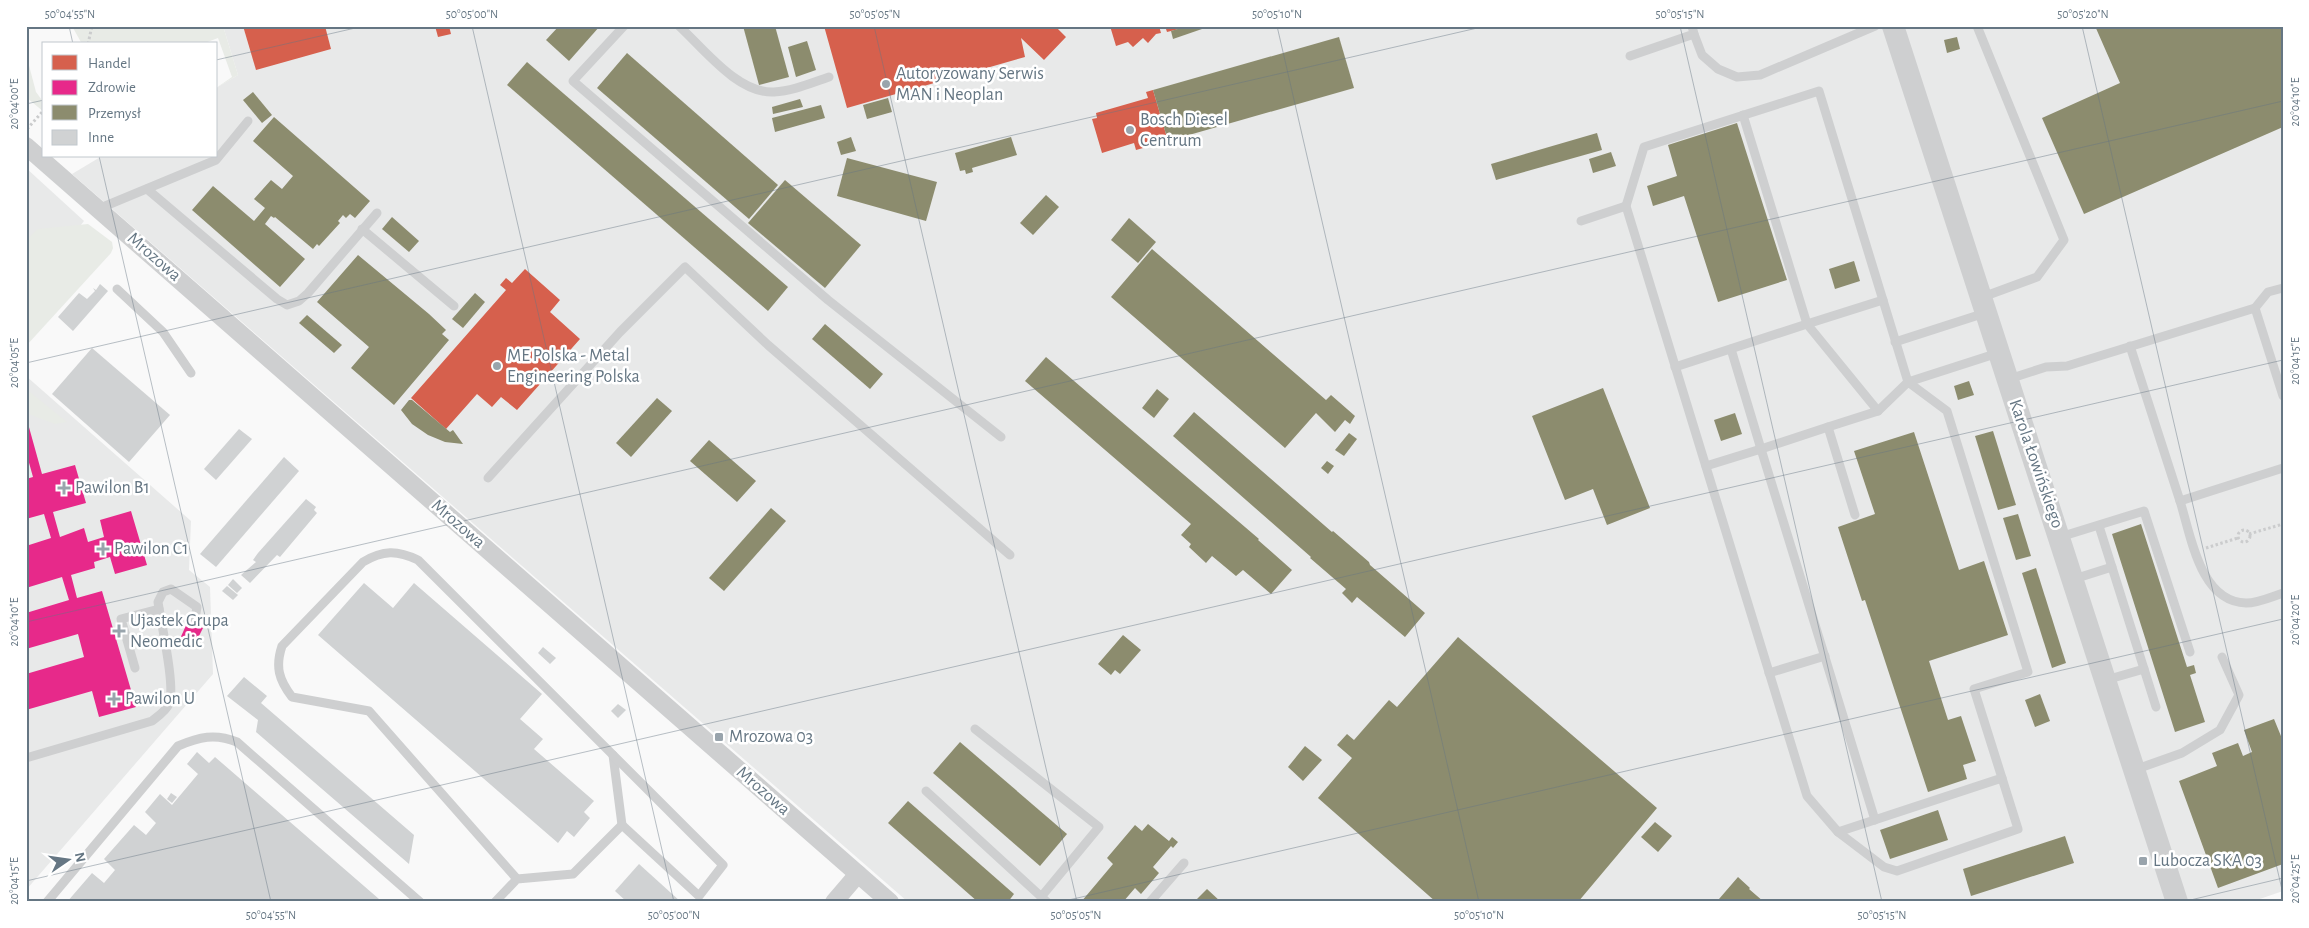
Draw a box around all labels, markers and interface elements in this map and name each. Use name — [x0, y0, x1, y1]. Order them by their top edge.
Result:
text: 50°04'55"N — [45, 8, 95, 20]
text: 50°05'00"N — [446, 8, 498, 20]
text: 50°05'05"N — [849, 8, 901, 20]
text: 50°05'10"N — [1252, 8, 1302, 20]
text: 50°05'15"N — [1656, 8, 1704, 20]
text: 50°05'20"N — [2057, 8, 2109, 20]
legend — [42, 42, 218, 158]
text: Handel — [88, 56, 131, 71]
place label: Autoryzowany Serwis MAN i Neoplan — [896, 65, 1044, 104]
text: 20°04'10"E — [2289, 77, 2301, 127]
text: 20°04'00"E — [8, 78, 20, 130]
marker: Autoryzowany Serwis MAN i Neoplan — [880, 78, 892, 90]
text: Zdrowie — [88, 80, 136, 95]
text: Przemysł — [88, 106, 141, 121]
place label: Bosch Diesel Centrum — [1140, 111, 1228, 150]
marker: Bosch Diesel Centrum — [1124, 124, 1136, 136]
text: Inne — [88, 130, 114, 145]
street label: Mrozowa — [124, 229, 184, 285]
text: 20°04'15"E — [2289, 337, 2301, 385]
text: 20°04'05"E — [8, 338, 20, 388]
place label: ME Polska - Metal Engineering Polska — [507, 347, 640, 386]
marker: ME Polska - Metal Engineering Polska — [491, 360, 503, 372]
street label: Karola Łowińskiego — [2006, 397, 2067, 531]
place label: Pawilon B1 — [75, 479, 150, 497]
marker: Pawilon B1 — [57, 481, 71, 495]
street label: Mrozowa — [428, 496, 488, 552]
place label: Pawilon C1 — [114, 540, 188, 558]
marker: Pawilon C1 — [96, 542, 110, 556]
text: 20°04'20"E — [2289, 595, 2301, 645]
text: 20°04'10"E — [8, 597, 20, 647]
place label: Ujastek Grupa Neomedic — [130, 612, 229, 651]
marker: Ujastek Grupa Neomedic — [112, 624, 126, 638]
place label: Pawilon U — [125, 690, 195, 708]
marker: Pawilon U — [107, 692, 121, 706]
place label: Mrozowa 03 — [729, 728, 813, 746]
marker: Mrozowa 03 — [713, 731, 725, 743]
street label: Mrozowa — [733, 763, 793, 819]
north arrow — [42, 836, 92, 886]
text: N — [72, 851, 88, 864]
place label: Lubocza SKA 03 — [2153, 852, 2262, 870]
text: 20°04'25"E — [2289, 854, 2301, 904]
marker: Lubocza SKA 03 — [2137, 855, 2149, 867]
text: 20°04'15"E — [8, 857, 20, 905]
text: 50°04'55"N — [246, 909, 296, 921]
text: 50°05'00"N — [648, 909, 700, 921]
text: 50°05'05"N — [1050, 909, 1102, 921]
text: 50°05'10"N — [1454, 909, 1504, 921]
text: 50°05'15"N — [1858, 909, 1906, 921]

